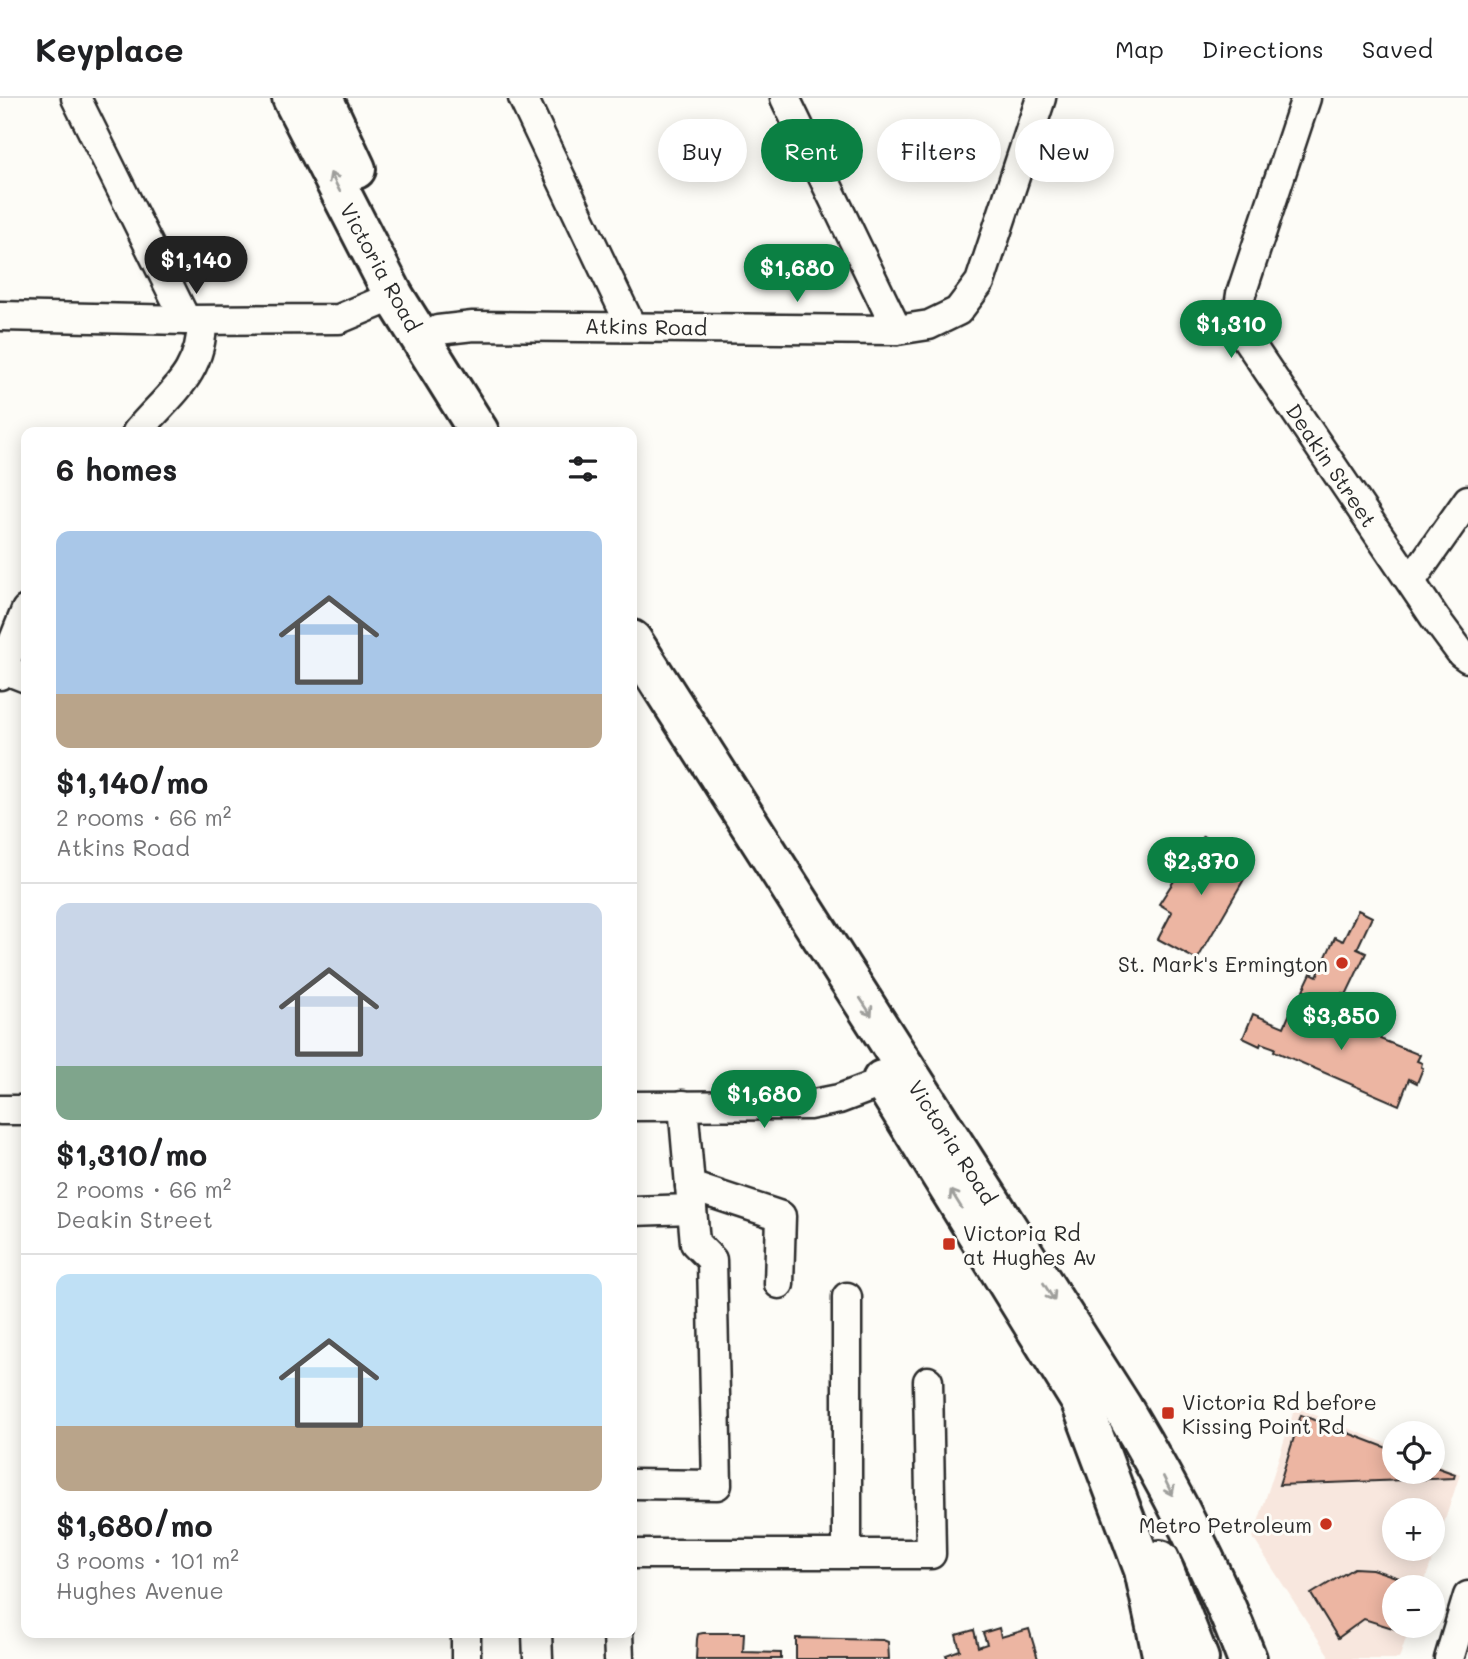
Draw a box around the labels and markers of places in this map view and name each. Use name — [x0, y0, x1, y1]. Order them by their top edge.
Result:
pin: $1,140 — [139, 236, 253, 296]
pin: $1,680 — [740, 244, 854, 304]
pin: $1,310 — [1174, 300, 1288, 360]
pin: $2,370 — [1144, 838, 1258, 897]
place label: St. Mark's Ermington — [1118, 950, 1328, 977]
marker: St. Mark's Ermington — [1334, 955, 1350, 971]
pin: $3,850 — [1284, 992, 1398, 1052]
pin: $1,680 — [707, 1070, 821, 1130]
place label: Victoria Rd at Hughes Av — [963, 1219, 1096, 1270]
marker: Victoria Rd at Hughes Av — [941, 1236, 957, 1252]
place label: Victoria Rd before Kissing Point Rd — [1182, 1388, 1377, 1439]
marker: Victoria Rd before Kissing Point Rd — [1160, 1405, 1176, 1421]
place label: Metro Petroleum — [1139, 1511, 1312, 1538]
marker: Metro Petroleum — [1318, 1516, 1334, 1532]

